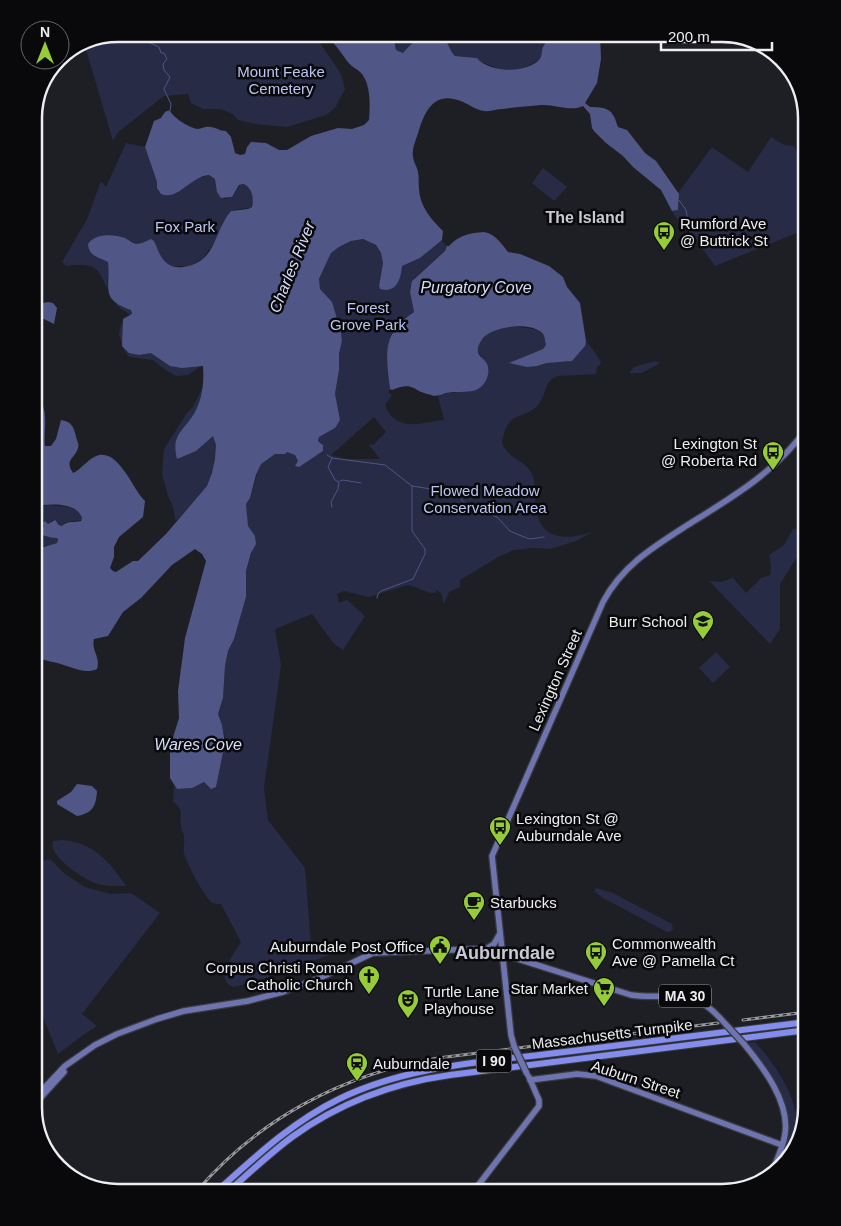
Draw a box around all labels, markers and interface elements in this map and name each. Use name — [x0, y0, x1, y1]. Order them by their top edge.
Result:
north arrow — [20, 20, 70, 70]
scale bar — [661, 20, 772, 52]
text: N — [40, 24, 50, 40]
text: 200 m — [668, 28, 710, 45]
park label: Mount Feake Cemetery — [237, 63, 325, 97]
district label: The Island — [545, 209, 625, 226]
place label: Rumford Ave @ Buttrick St — [680, 215, 769, 249]
park label: Fox Park — [155, 218, 216, 235]
water label: Charles River — [266, 218, 318, 315]
bus stop icon: Rumford Ave @ Buttrick St — [652, 220, 676, 251]
water label: Purgatory Cove — [420, 279, 532, 296]
park label: Forest Grove Park — [330, 299, 406, 333]
place label: Lexington St @ Roberta Rd — [661, 435, 758, 469]
bus stop icon: Lexington St @ Roberta Rd — [761, 440, 785, 471]
park label: Flowed Meadow Conservation Area — [423, 482, 547, 516]
school or university icon: Burr School — [691, 609, 715, 640]
place label: Burr School — [609, 613, 687, 630]
street label: Lexington Street — [525, 626, 585, 733]
water label: Wares Cove — [154, 736, 242, 753]
place label: Lexington St @ Auburndale Ave — [516, 810, 622, 844]
bus stop icon: Lexington St @ Auburndale Ave — [488, 815, 512, 846]
cafe icon: Starbucks — [462, 890, 486, 921]
place label: Starbucks — [490, 894, 557, 911]
public building icon: Auburndale Post Office — [428, 934, 452, 965]
place label: Commonwealth Ave @ Pamella Ct — [612, 935, 735, 969]
place label: Auburndale Post Office — [270, 938, 424, 955]
bus stop icon: Commonwealth Ave @ Pamella Ct — [584, 940, 608, 971]
district label: Auburndale — [455, 943, 555, 963]
place label: Corpus Christi Roman Catholic Church — [205, 959, 353, 993]
church icon: Corpus Christi Roman Catholic Church — [357, 964, 381, 995]
supermarket icon: Star Market — [592, 976, 616, 1007]
place label: Star Market — [510, 980, 589, 997]
place label: Turtle Lane Playhouse — [424, 983, 499, 1017]
road number: MA 30 — [659, 984, 711, 1008]
theatre icon: Turtle Lane Playhouse — [396, 988, 420, 1019]
street label: Massachusetts Turnpike — [531, 1016, 693, 1052]
road number: I 90 — [476, 1050, 512, 1072]
station icon: Auburndale — [345, 1051, 369, 1082]
place label: Auburndale — [373, 1055, 450, 1072]
street label: Auburn Street — [589, 1057, 683, 1102]

